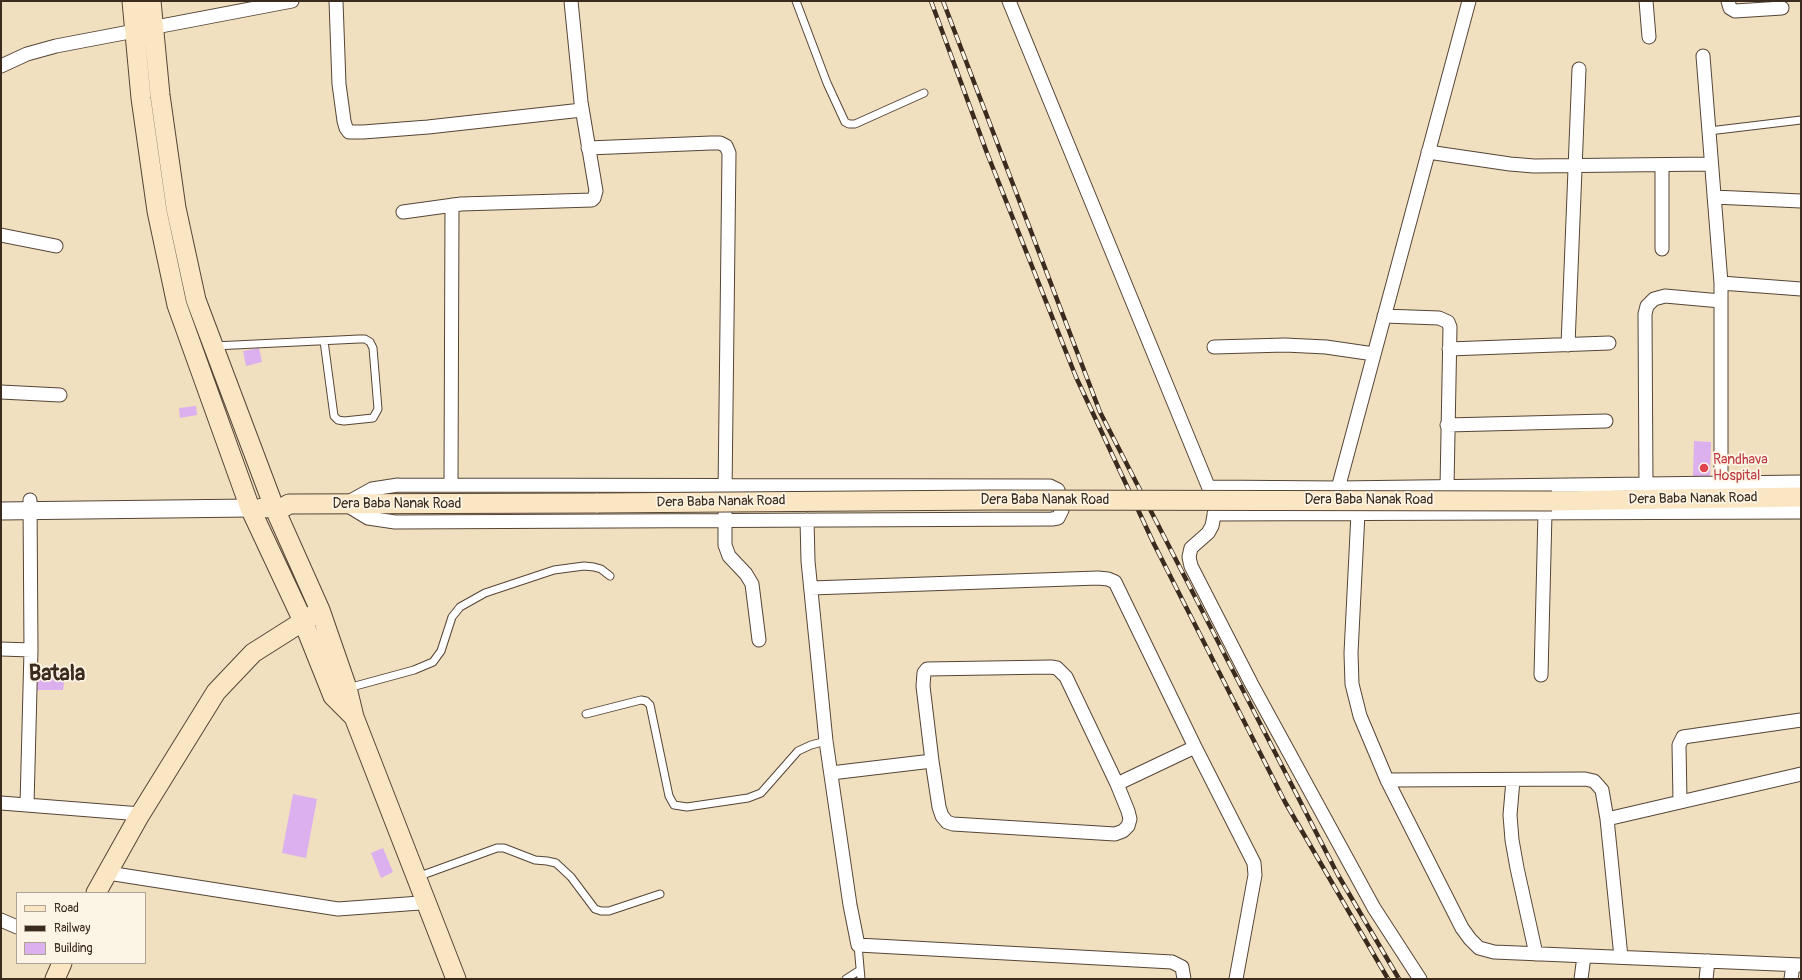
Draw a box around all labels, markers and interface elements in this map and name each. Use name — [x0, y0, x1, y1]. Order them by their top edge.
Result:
place label: Randhava Hospital — [1713, 452, 1768, 484]
marker: Randhava Hospital — [1698, 462, 1710, 474]
street label: Dera Baba Nanak Road — [1628, 489, 1758, 509]
street label: Dera Baba Nanak Road — [656, 492, 786, 512]
street label: Dera Baba Nanak Road — [981, 492, 1109, 508]
street label: Dera Baba Nanak Road — [1305, 492, 1433, 508]
street label: Dera Baba Nanak Road — [333, 496, 461, 512]
district label: Batala — [29, 661, 85, 687]
legend — [16, 892, 146, 964]
text: Road — [54, 901, 79, 916]
text: Railway — [54, 921, 90, 936]
text: Building — [54, 941, 93, 956]

